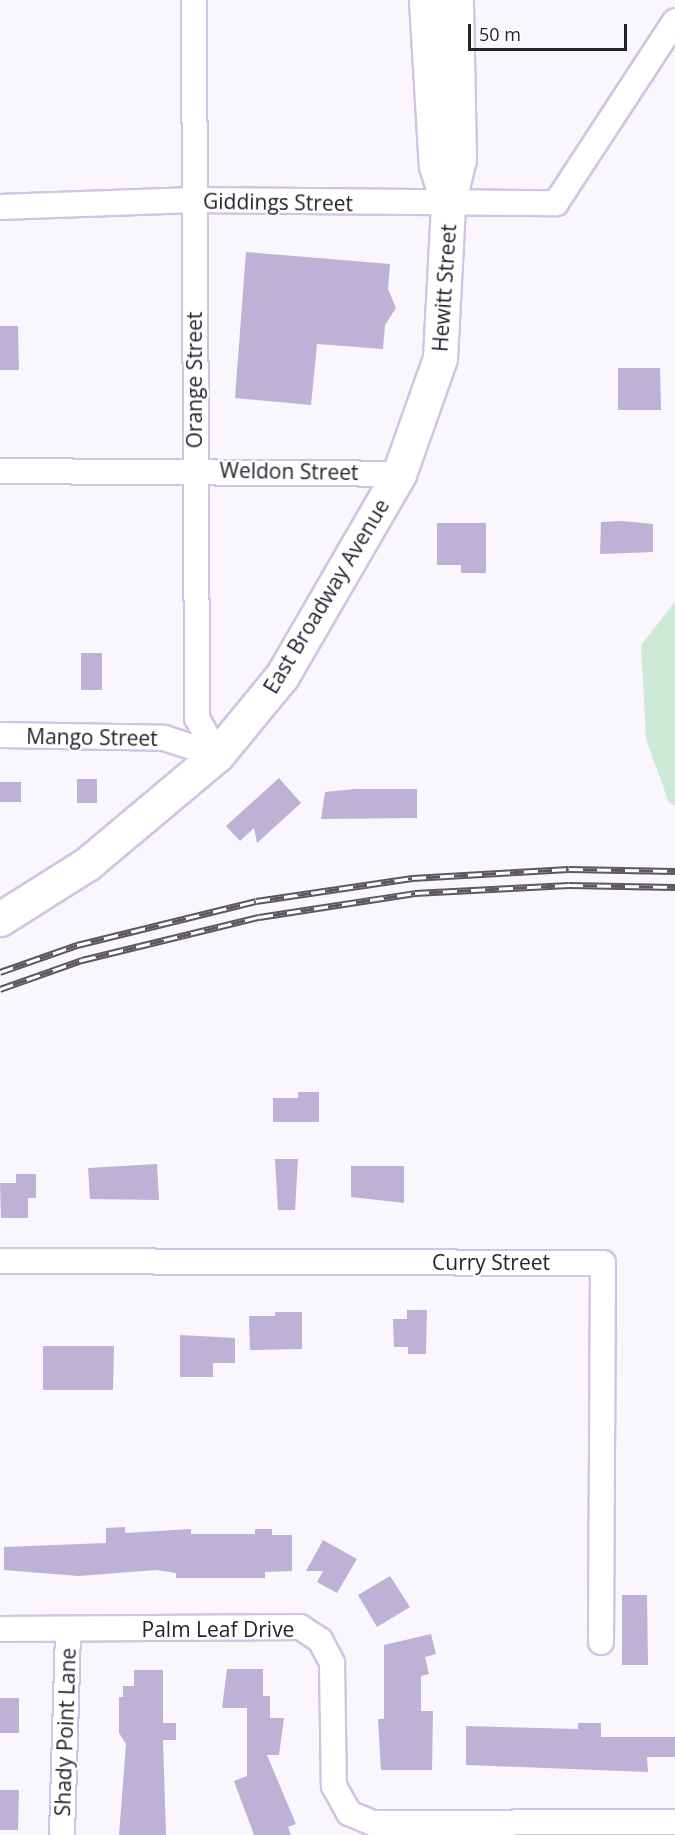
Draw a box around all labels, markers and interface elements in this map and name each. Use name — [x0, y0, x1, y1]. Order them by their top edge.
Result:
scale bar — [471, 12, 630, 50]
text: 50 m — [479, 22, 521, 46]
street label: Giddings Street — [203, 188, 353, 216]
street label: Hewitt Street — [427, 223, 461, 353]
street label: Orange Street — [181, 312, 207, 448]
street label: Weldon Street — [219, 457, 359, 485]
street label: East Broadway Avenue — [258, 494, 394, 698]
street label: Mango Street — [26, 723, 158, 751]
street label: Curry Street — [432, 1249, 550, 1275]
street label: Palm Leaf Drive — [142, 1616, 294, 1642]
street label: Shady Point Lane — [49, 1647, 81, 1817]

